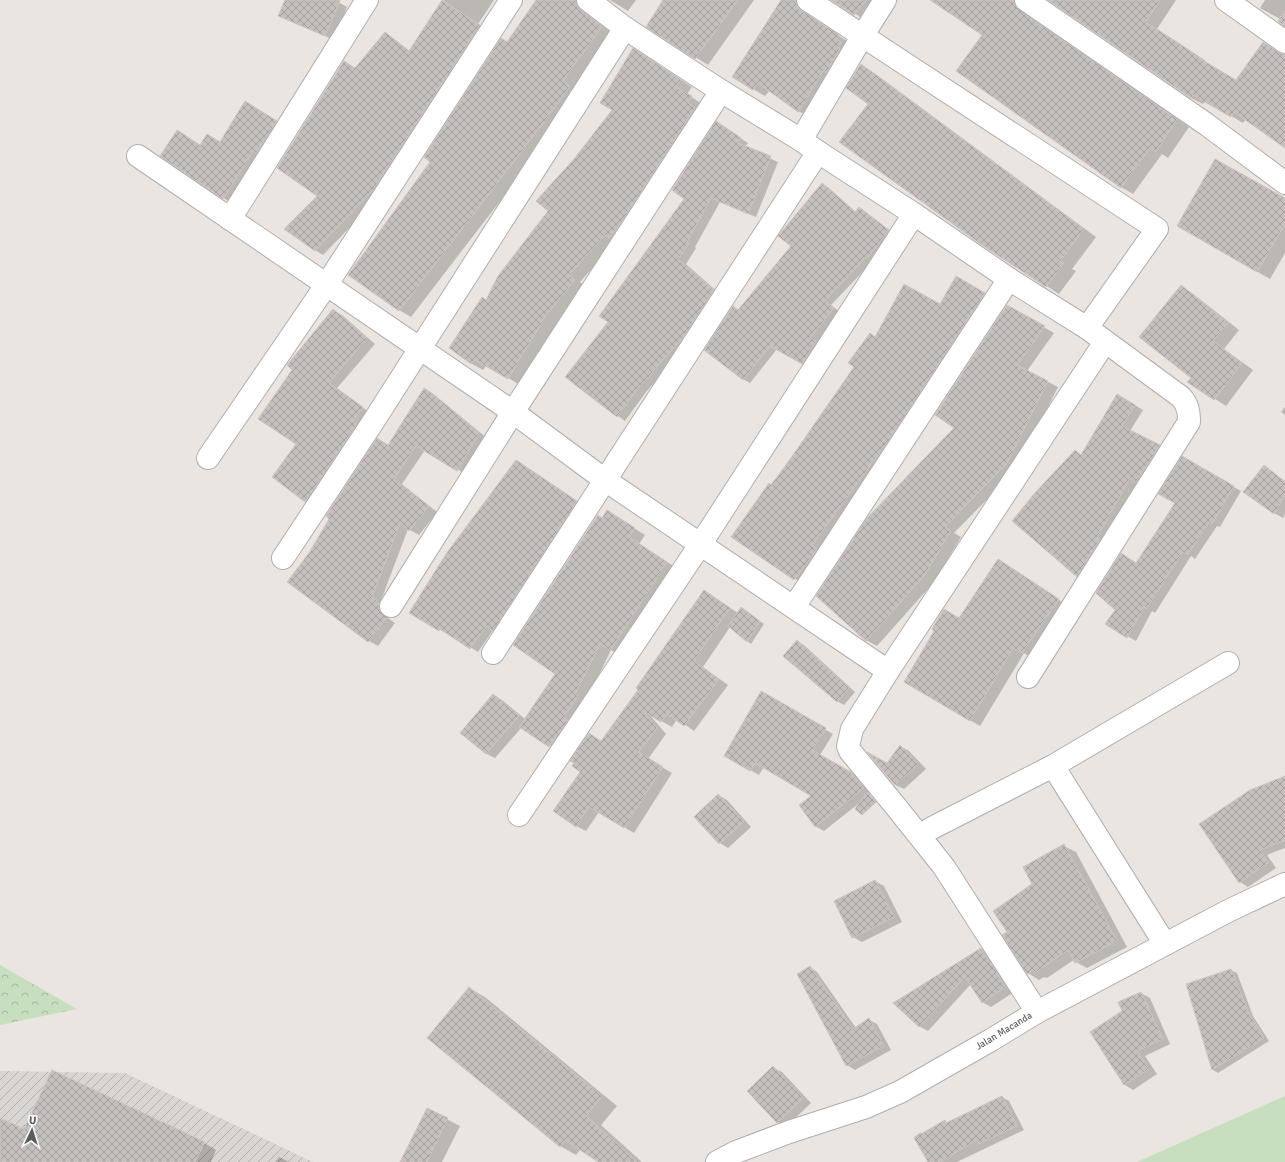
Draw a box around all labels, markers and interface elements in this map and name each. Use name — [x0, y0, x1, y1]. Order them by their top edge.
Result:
street label: Jalan Macanda — [974, 1009, 1034, 1053]
north arrow — [12, 1110, 52, 1150]
text: U — [29, 1114, 37, 1127]

